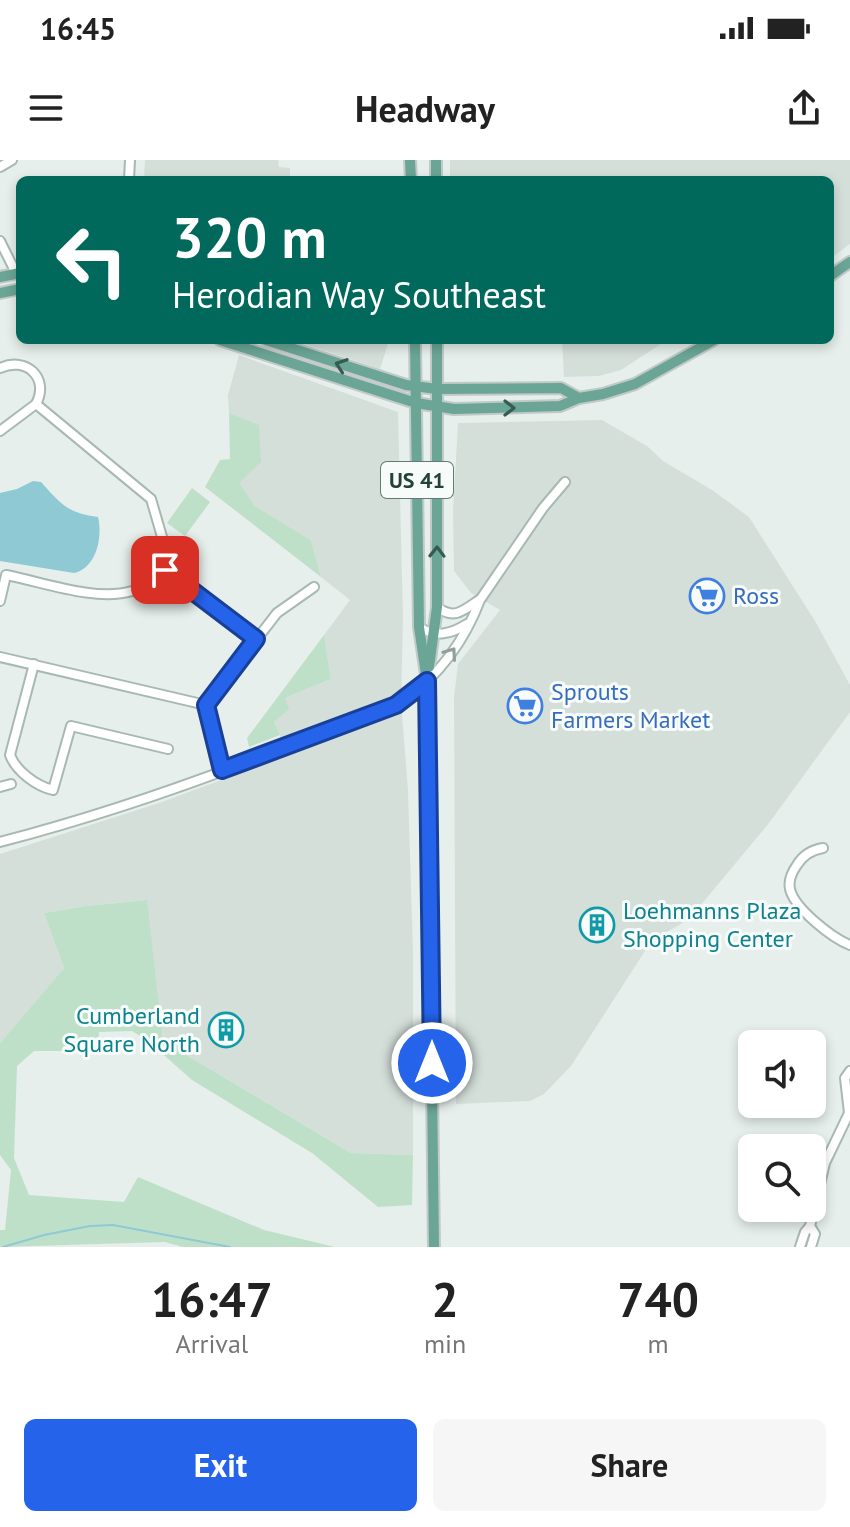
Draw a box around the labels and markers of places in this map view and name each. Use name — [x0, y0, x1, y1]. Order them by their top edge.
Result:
pin — [131, 536, 199, 604]
supermarket icon: Ross — [688, 577, 726, 615]
place label: Ross — [733, 580, 779, 611]
place label: Sprouts Farmers Market — [551, 676, 710, 735]
supermarket icon: Sprouts Farmers Market — [506, 687, 544, 725]
place label: Loehmanns Plaza Shopping Center — [623, 895, 801, 954]
building icon: Loehmanns Plaza Shopping Center — [578, 906, 616, 944]
place label: Cumberland Square North — [64, 1000, 200, 1059]
building icon: Cumberland Square North — [207, 1011, 245, 1049]

